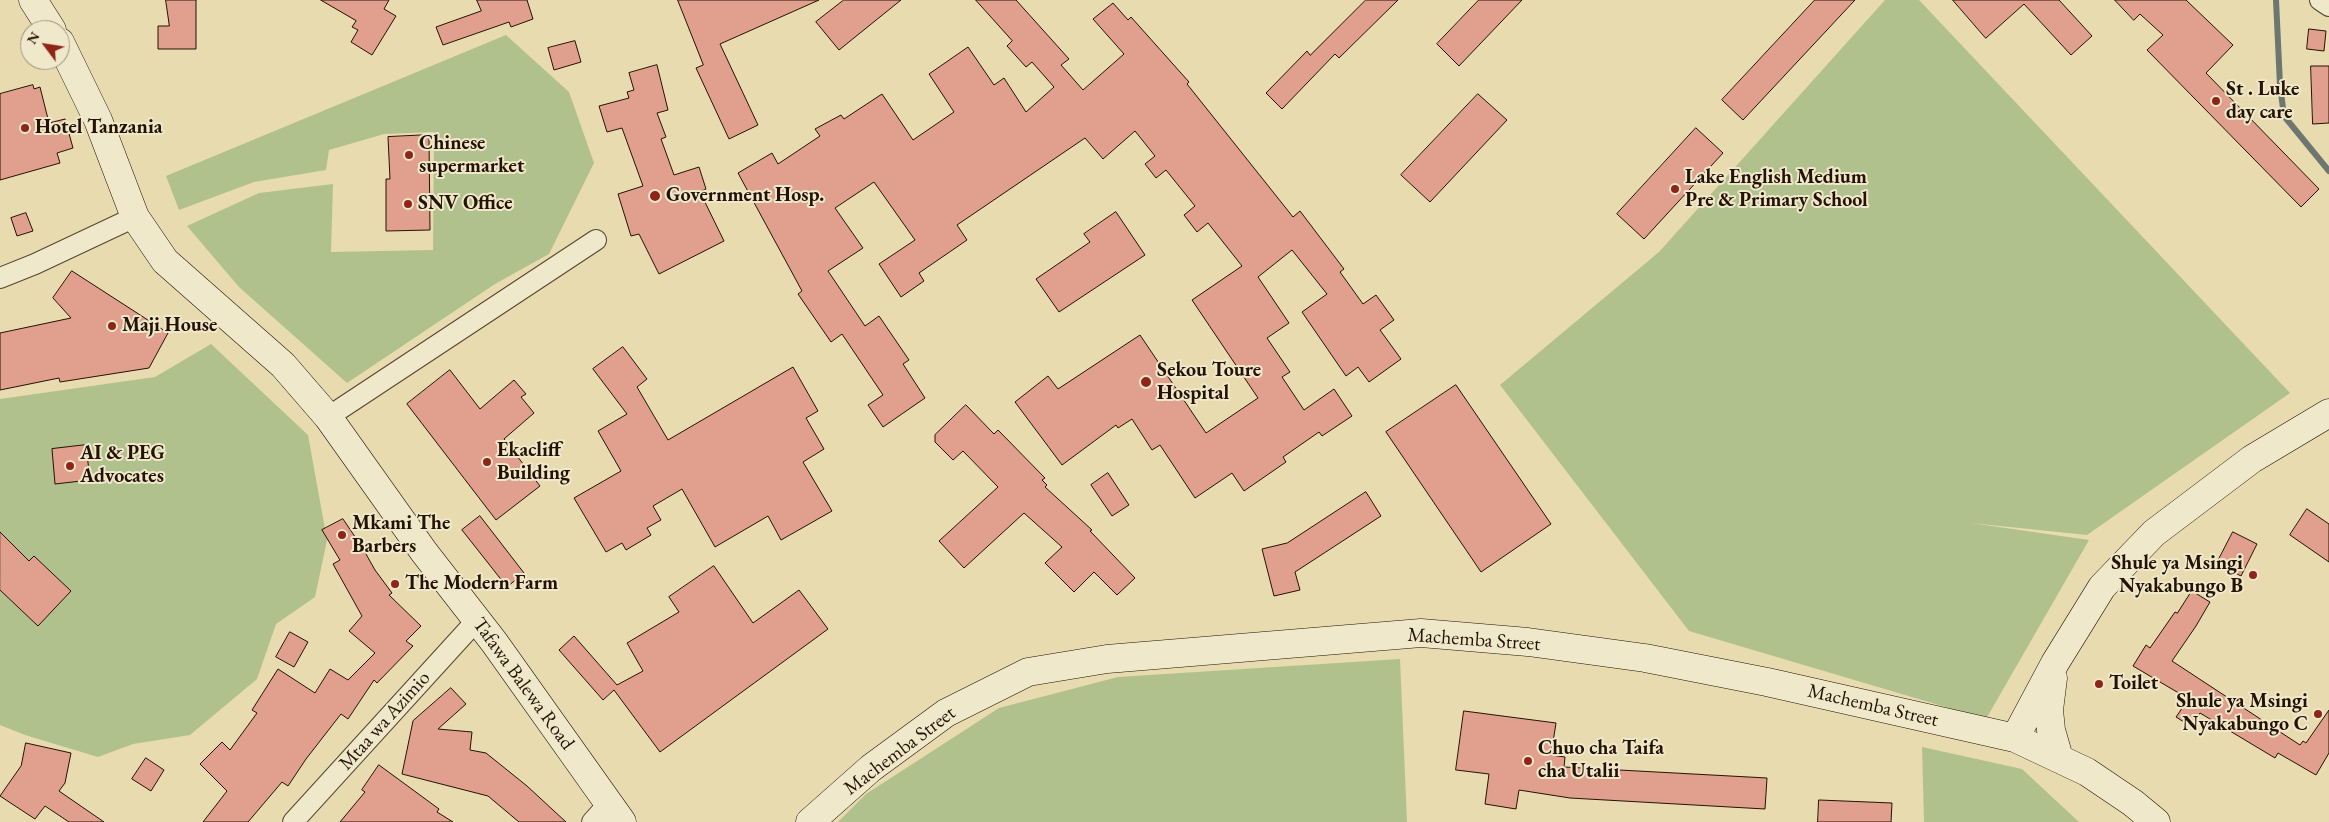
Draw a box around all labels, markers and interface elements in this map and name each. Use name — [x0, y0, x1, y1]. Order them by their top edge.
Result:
north arrow — [20, 20, 70, 70]
text: N — [22, 28, 44, 47]
place label: St . Luke day care — [2226, 78, 2299, 125]
marker: St . Luke day care — [2210, 95, 2222, 107]
place label: Hotel Tanzania — [35, 116, 163, 140]
marker: Hotel Tanzania — [19, 122, 31, 134]
place label: Chinese supermarket — [419, 132, 524, 179]
marker: Chinese supermarket — [403, 149, 415, 161]
place label: Lake English Medium Pre & Primary School — [1685, 166, 1868, 213]
marker: Lake English Medium Pre & Primary School — [1669, 183, 1681, 195]
place label: Government Hosp. — [666, 184, 824, 208]
marker: Government Hosp. — [648, 189, 662, 203]
place label: SNV Office — [418, 192, 513, 216]
marker: SNV Office — [402, 198, 414, 210]
place label: Maji House — [122, 314, 217, 338]
marker: Maji House — [106, 320, 118, 332]
place label: Sekou Toure Hospital — [1157, 359, 1261, 406]
marker: Sekou Toure Hospital — [1139, 375, 1153, 389]
place label: Ekacliff Building — [497, 439, 570, 486]
place label: AI & PEG Advocates — [80, 442, 165, 489]
marker: Ekacliff Building — [481, 456, 493, 468]
marker: AI & PEG Advocates — [64, 460, 76, 472]
place label: Mkami The Barbers — [352, 512, 450, 559]
marker: Mkami The Barbers — [336, 529, 348, 541]
place label: Shule ya Msingi Nyakabungo B — [2111, 552, 2243, 599]
marker: Shule ya Msingi Nyakabungo B — [2247, 569, 2259, 581]
place label: The Modern Farm — [405, 572, 558, 596]
marker: The Modern Farm — [389, 578, 401, 590]
street label: Tafawa Balewa Road — [467, 613, 579, 755]
street label: Machemba Street — [1407, 623, 1541, 657]
street label: Mtaa wa Azimio — [334, 666, 436, 776]
place label: Toilet — [2109, 672, 2158, 696]
marker: Toilet — [2093, 678, 2105, 690]
street label: Machemba Street — [1805, 679, 1941, 733]
place label: Shule ya Msingi Nyakabungo C — [2176, 690, 2308, 737]
street label: Machemba Street — [840, 701, 960, 801]
marker: Shule ya Msingi Nyakabungo C — [2312, 708, 2324, 720]
place label: Chuo cha Taifa cha Utalii — [1538, 737, 1664, 784]
marker: Chuo cha Taifa cha Utalii — [1522, 755, 1534, 767]

